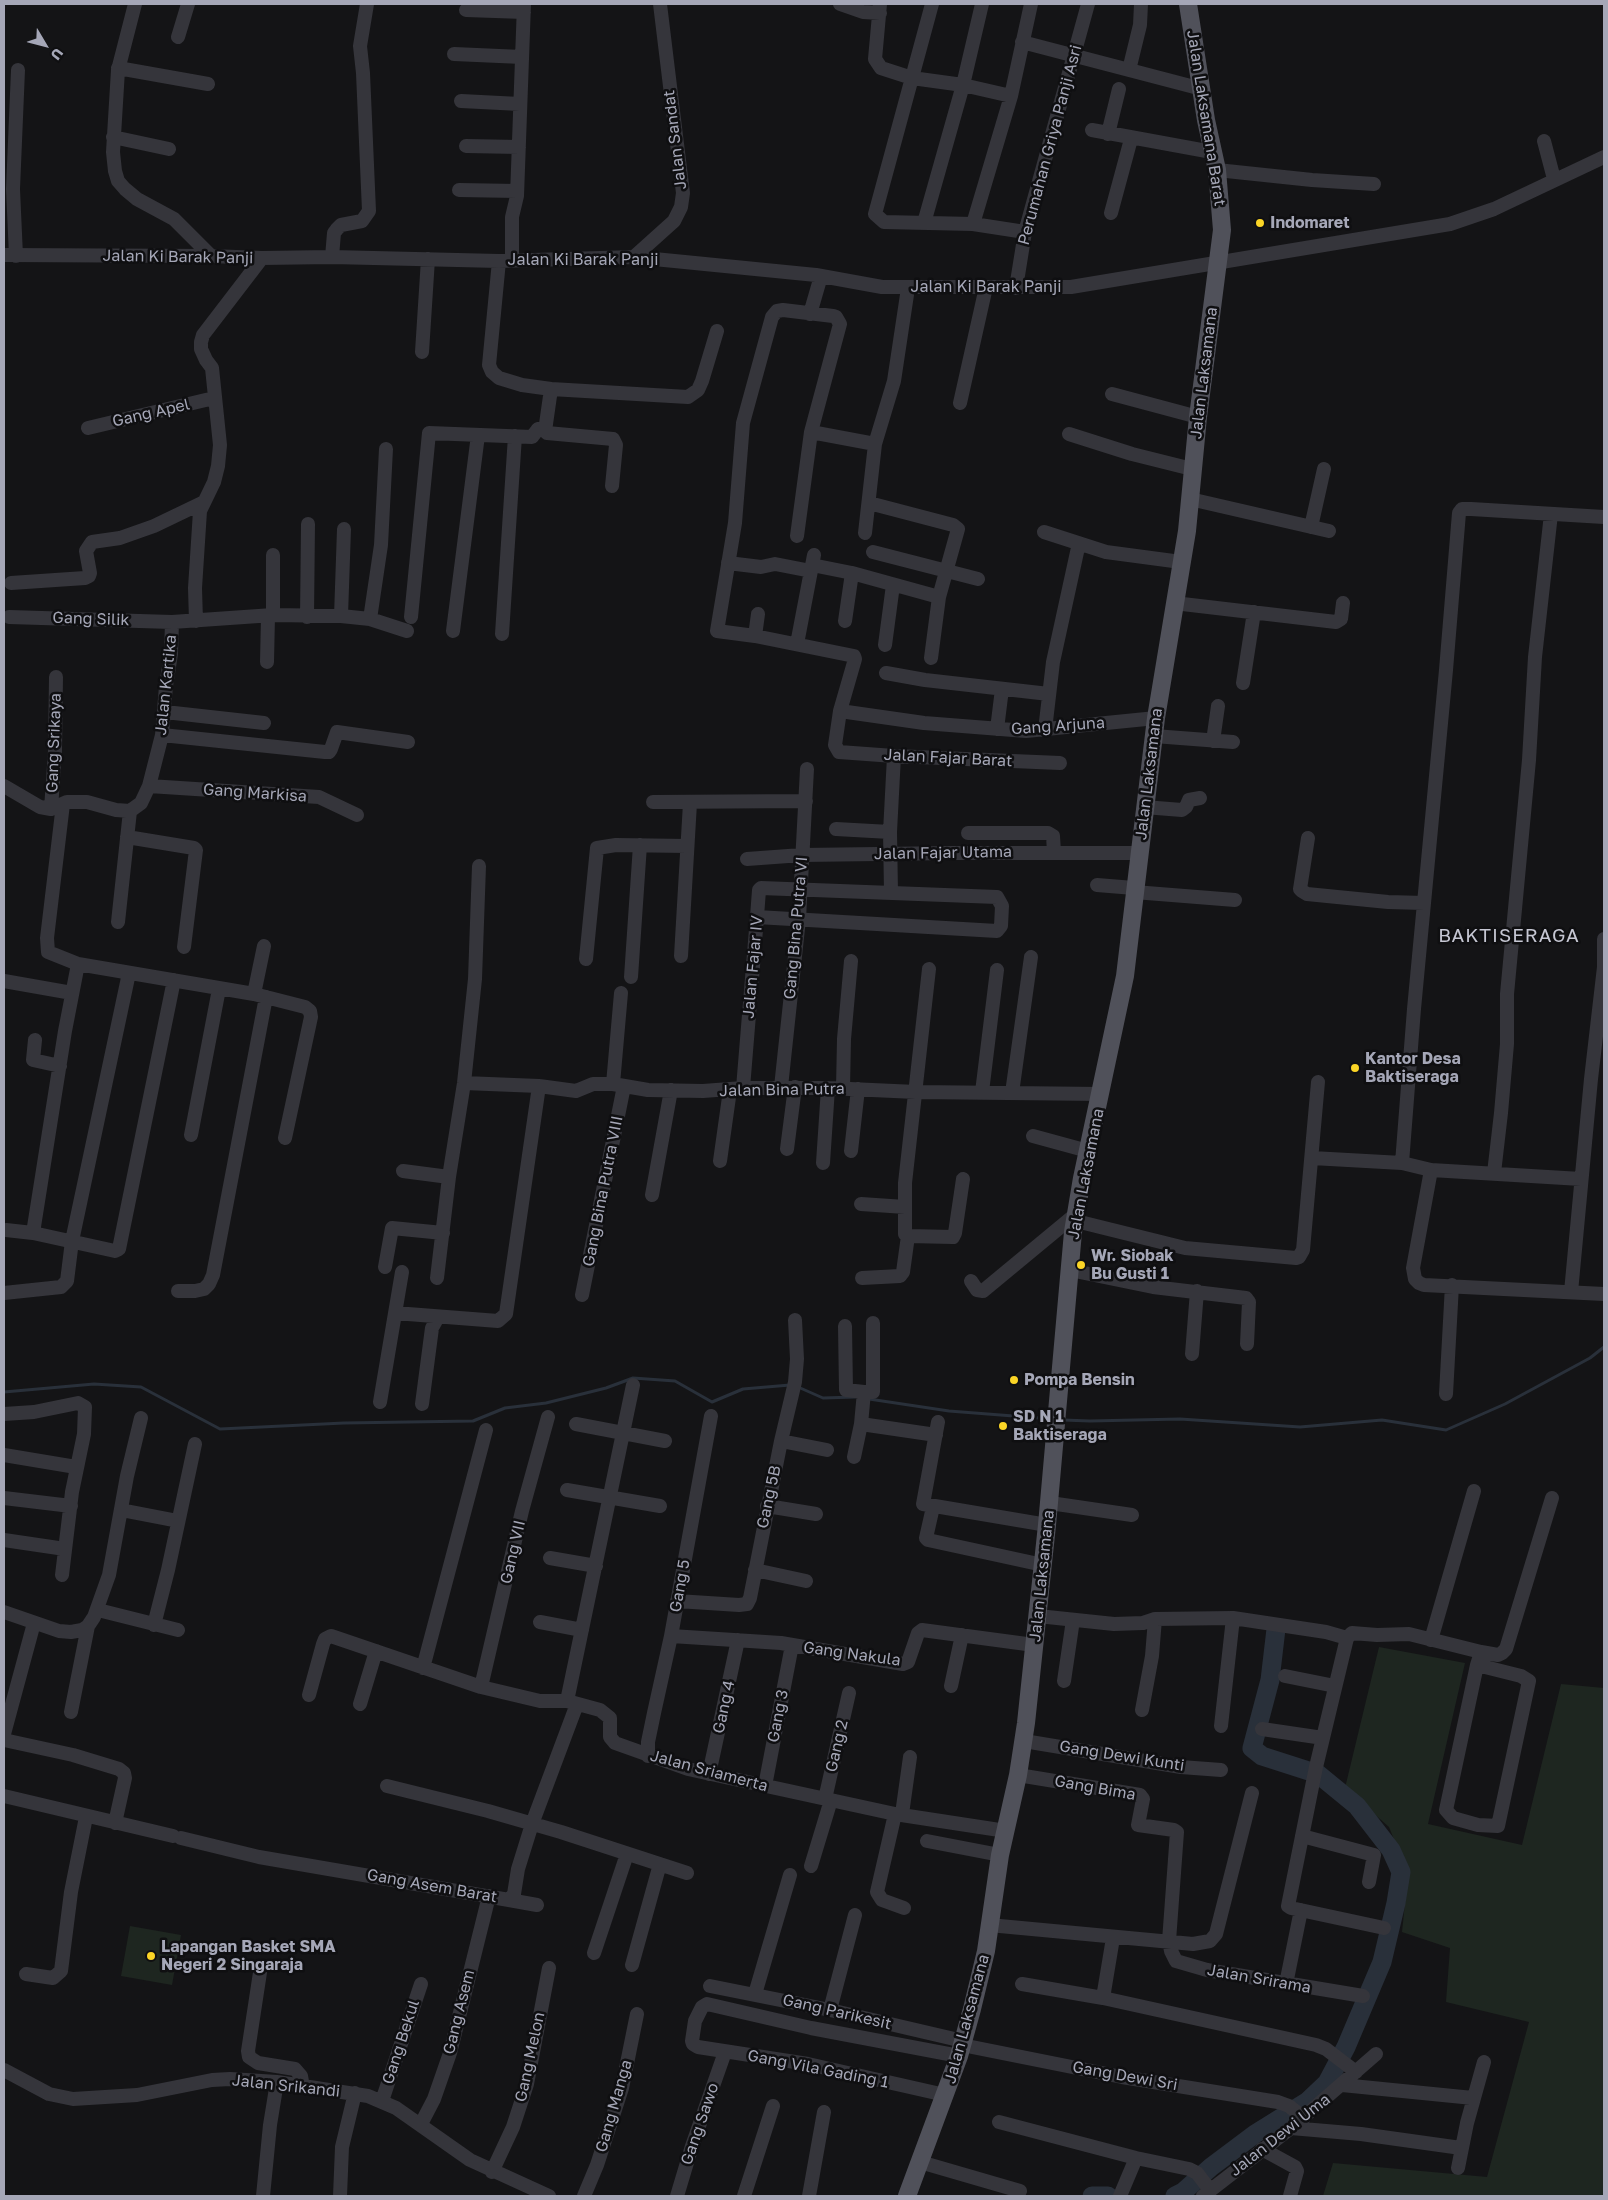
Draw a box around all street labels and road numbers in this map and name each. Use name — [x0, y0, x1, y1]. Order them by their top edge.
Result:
street label: Jalan Laksamana Barat — [1183, 29, 1229, 207]
street label: Perumahan Griya Panji Asri — [1014, 43, 1086, 247]
street label: Jalan Sandat — [659, 89, 691, 191]
street label: Jalan Ki Barak Panji — [102, 246, 254, 268]
street label: Jalan Ki Barak Panji — [508, 250, 658, 270]
street label: Jalan Ki Barak Panji — [911, 277, 1061, 297]
street label: Jalan Laksamana — [1186, 306, 1222, 440]
street label: Gang Apel — [110, 395, 192, 431]
street label: Gang Silik — [52, 608, 130, 630]
street label: Jalan Kartika — [151, 634, 181, 736]
street label: Gang Srikaya — [43, 693, 65, 793]
street label: Jalan Laksamana — [1131, 707, 1167, 841]
street label: Gang Arjuna — [1011, 713, 1105, 739]
street label: Jalan Fajar Barat — [883, 745, 1013, 771]
street label: Gang Markisa — [203, 780, 307, 806]
street label: Jalan Fajar Utama — [874, 842, 1012, 864]
street label: Gang Bina Putra VI — [780, 856, 812, 1000]
street label: Jalan Fajar IV — [739, 915, 767, 1019]
street label: Jalan Bina Putra — [719, 1079, 845, 1101]
street label: Jalan Laksamana — [1064, 1107, 1108, 1241]
street label: Gang Bina Putra VIII — [579, 1114, 627, 1268]
street label: Gang 5B — [753, 1464, 785, 1530]
street label: Jalan Laksamana — [1026, 1509, 1058, 1643]
street label: Gang VII — [496, 1518, 530, 1586]
street label: Gang 5 — [666, 1558, 694, 1614]
street label: Gang Nakula — [802, 1638, 902, 1670]
street label: Gang 4 — [709, 1679, 739, 1735]
street label: Gang 3 — [763, 1688, 793, 1744]
street label: Gang 2 — [822, 1718, 852, 1774]
street label: Gang Dewi Kunti — [1058, 1737, 1186, 1775]
street label: Jalan Sriamerta — [648, 1746, 770, 1796]
street label: Gang Bima — [1053, 1771, 1137, 1805]
street label: Gang Asem Barat — [365, 1865, 499, 1907]
street label: Jalan Laksamana — [941, 1952, 993, 2086]
street label: Jalan Srirama — [1206, 1960, 1312, 1998]
street label: Gang Asem — [439, 1968, 479, 2056]
street label: Gang Parikesit — [781, 1990, 893, 2034]
street label: Gang Bekul — [378, 1997, 424, 2087]
street label: Gang Melon — [511, 2010, 549, 2104]
street label: Gang Vila Gading 1 — [746, 2046, 890, 2092]
street label: Gang Manga — [592, 2057, 636, 2155]
street label: Gang Dewi Sri — [1071, 2057, 1179, 2095]
street label: Jalan Srikandi — [231, 2071, 341, 2101]
street label: Gang Sawo — [677, 2080, 723, 2168]
street label: Jalan Dewi Uma — [1226, 2090, 1334, 2180]

